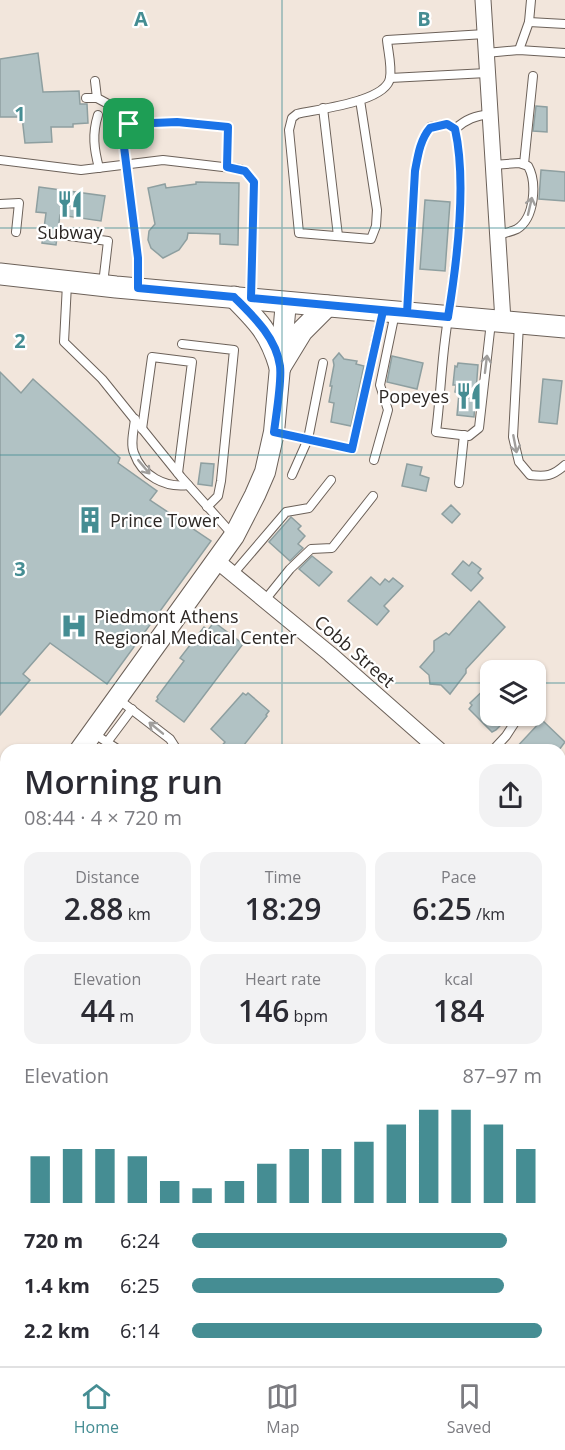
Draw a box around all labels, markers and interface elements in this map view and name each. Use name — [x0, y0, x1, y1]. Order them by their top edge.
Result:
text: A — [134, 5, 148, 32]
text: B — [417, 5, 431, 32]
pin — [103, 98, 154, 149]
text: 1 — [14, 100, 26, 127]
icon: arrive — [112, 107, 145, 140]
restaurant icon: Subway — [55, 189, 85, 219]
one-way arrow — [525, 197, 537, 216]
place label: Subway — [38, 220, 103, 244]
text: 2 — [14, 327, 26, 354]
one-way arrow — [481, 354, 492, 374]
restaurant icon: Popeyes — [454, 381, 484, 411]
place label: Popeyes — [379, 384, 449, 408]
one-way arrow — [510, 434, 521, 453]
one-way arrow — [137, 459, 150, 475]
building icon: Prince Tower — [75, 505, 105, 535]
place label: Prince Tower — [110, 508, 220, 532]
text: 3 — [14, 555, 26, 582]
place label: Piedmont Athens Regional Medical Center — [94, 604, 297, 649]
street label: Cobb Street — [310, 609, 400, 693]
hospital icon: Piedmont Athens Regional Medical Center — [59, 611, 89, 641]
map controls — [480, 660, 546, 726]
button: layers — [480, 660, 546, 726]
one-way arrow — [148, 721, 164, 734]
text: Morning run — [24, 759, 223, 804]
button: share — [479, 764, 542, 827]
text: 08:44 · 4 × 720 m — [24, 804, 182, 831]
text: Distance — [75, 866, 139, 888]
text: Time — [265, 866, 301, 888]
text: Pace — [441, 866, 476, 888]
text: 2.88 — [64, 888, 123, 929]
text: 18:29 — [245, 888, 321, 929]
text: 6:25 — [412, 888, 472, 929]
text: km — [123, 903, 151, 925]
text: /km — [472, 903, 505, 925]
text: Elevation — [73, 968, 141, 990]
text: Heart rate — [245, 968, 321, 990]
text: kcal — [444, 968, 473, 990]
text: 44 — [81, 990, 115, 1031]
text: 146 — [238, 990, 289, 1031]
text: 184 — [433, 990, 484, 1031]
text: m — [115, 1005, 134, 1027]
text: bpm — [289, 1005, 328, 1027]
text: Elevation — [24, 1062, 109, 1089]
text: 87–97 m — [463, 1062, 542, 1089]
text: 720 m — [24, 1227, 83, 1254]
text: 6:24 — [120, 1227, 160, 1254]
text: 1.4 km — [24, 1272, 90, 1299]
text: 6:25 — [120, 1272, 160, 1299]
text: 2.2 km — [24, 1317, 90, 1344]
text: 6:14 — [120, 1317, 160, 1344]
tab: Home — [74, 1380, 119, 1438]
tab: Map — [266, 1380, 299, 1438]
tab: Saved — [447, 1380, 491, 1438]

